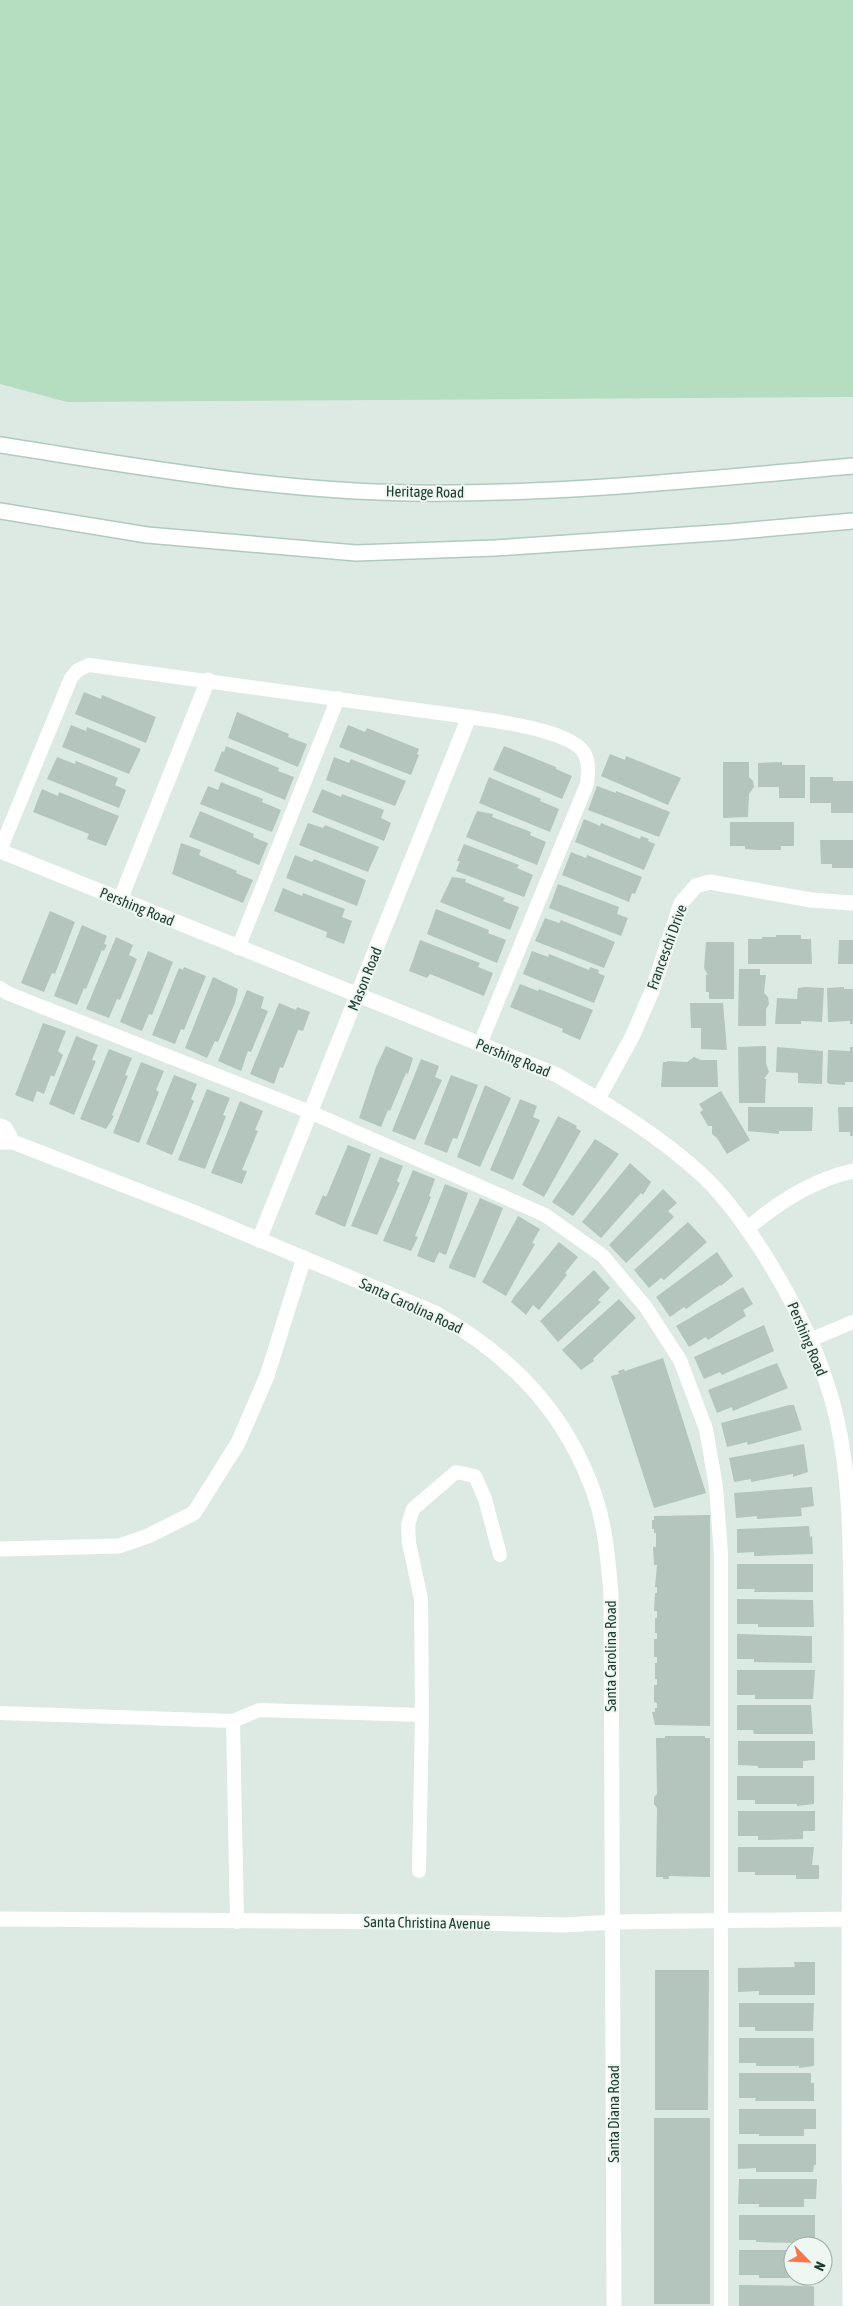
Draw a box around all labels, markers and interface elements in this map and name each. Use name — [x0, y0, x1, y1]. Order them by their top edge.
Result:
street label: Heritage Road — [386, 482, 464, 501]
street label: Pershing Road — [97, 884, 177, 929]
street label: Franceschi Drive — [643, 902, 690, 992]
street label: Mason Road — [344, 944, 385, 1013]
street label: Pershing Road — [473, 1035, 553, 1080]
street label: Santa Carolina Road — [357, 1274, 465, 1337]
street label: Pershing Road — [784, 1299, 831, 1378]
street label: Santa Carolina Road — [602, 1600, 619, 1712]
street label: Santa Christina Avenue — [364, 1913, 491, 1932]
street label: Santa Diana Road — [605, 2065, 622, 2163]
north arrow — [783, 2236, 833, 2286]
text: N — [811, 2259, 829, 2273]

